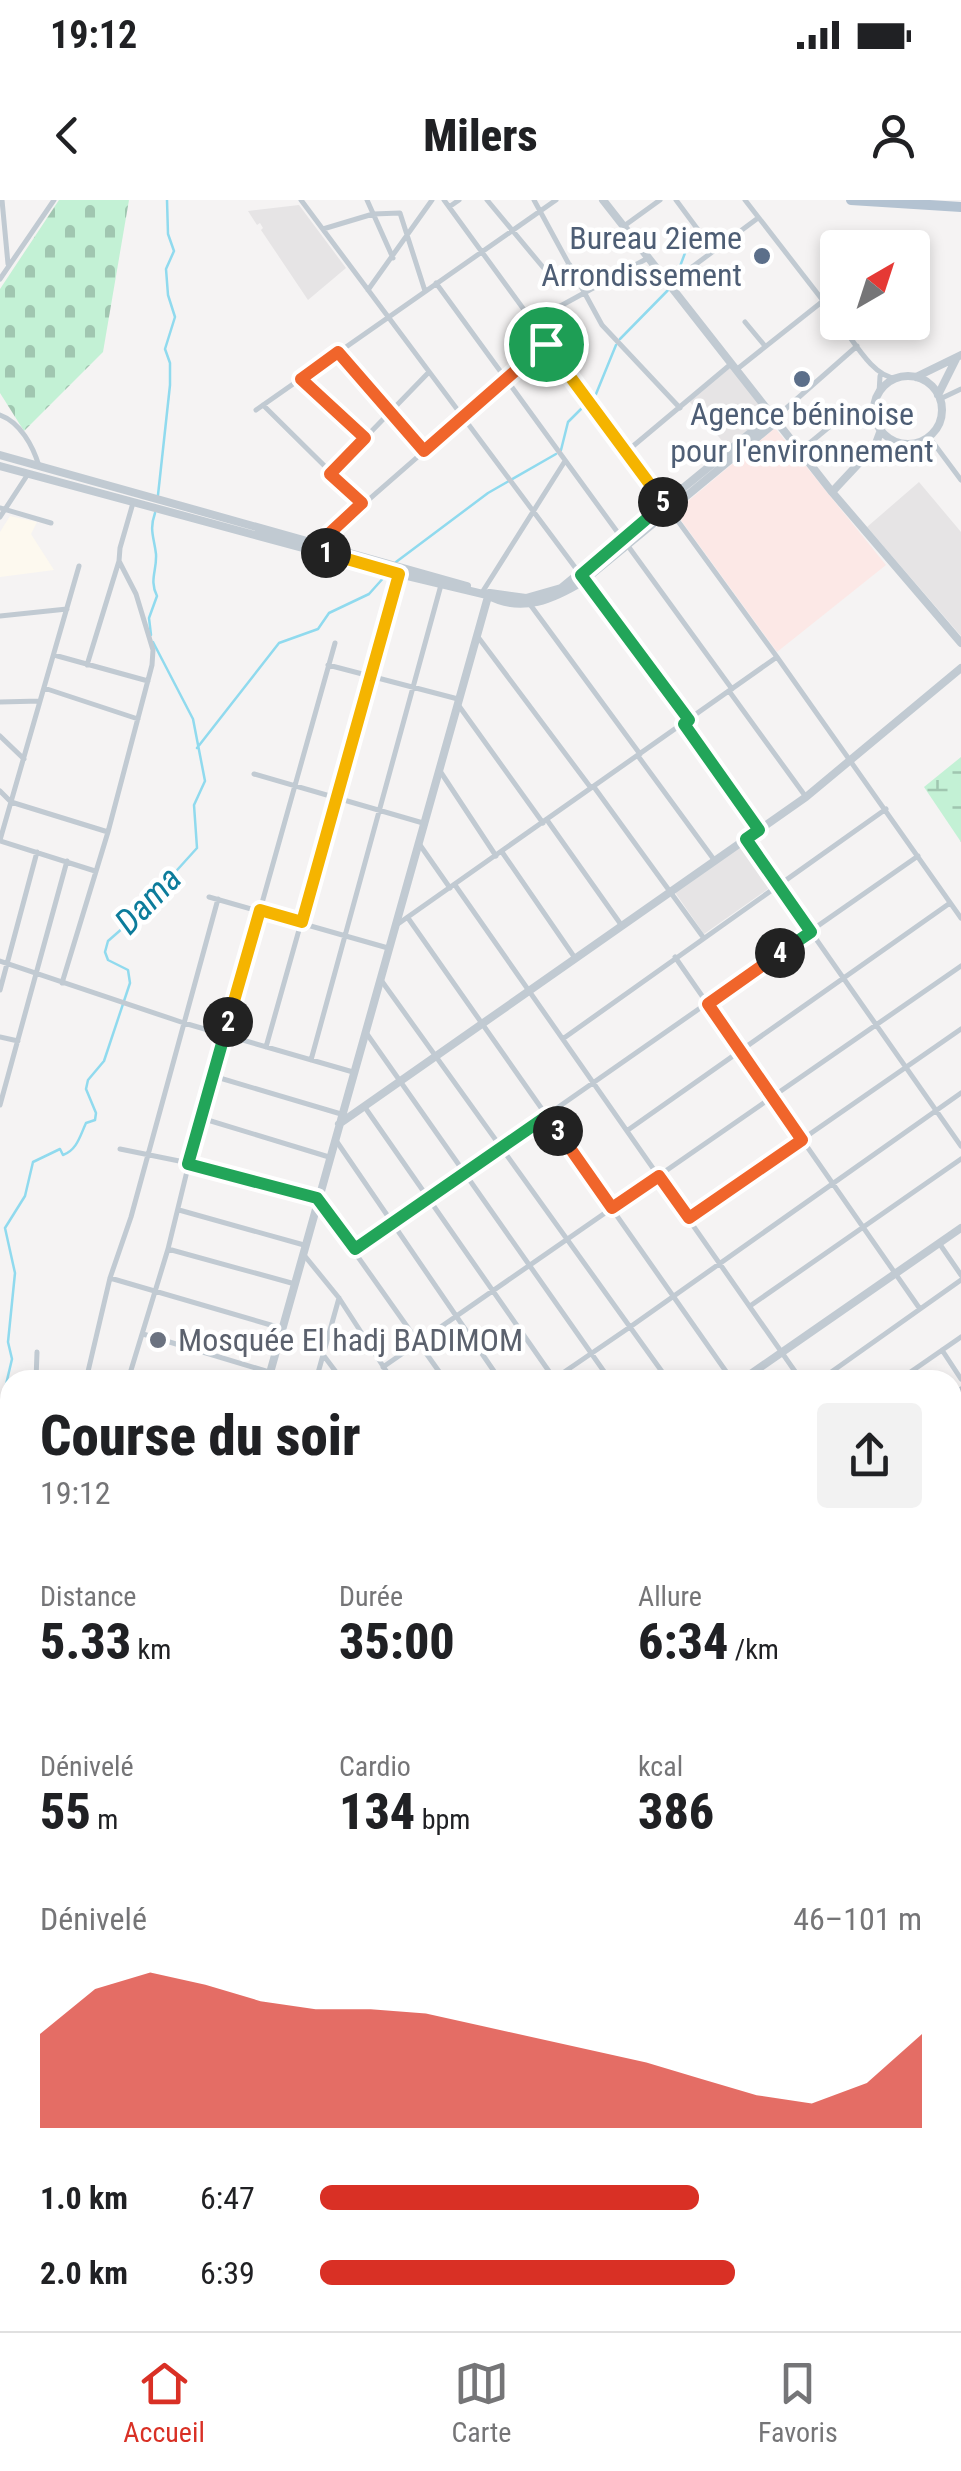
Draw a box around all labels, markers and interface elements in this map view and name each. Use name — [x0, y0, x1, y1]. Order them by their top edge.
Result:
text: 19:12 — [50, 13, 137, 57]
icon: back — [40, 108, 95, 163]
icon: person — [866, 108, 921, 163]
text: Milers — [423, 109, 538, 162]
place label: Bureau 2ieme Arrondissement — [541, 219, 742, 294]
north arrow — [820, 230, 930, 340]
map controls — [820, 230, 930, 340]
marker: Bureau 2ieme Arrondissement — [751, 245, 773, 267]
pin — [504, 302, 589, 387]
icon: arrive — [519, 317, 574, 372]
marker: Agence béninoise pour l'environnement — [791, 368, 813, 390]
place label: Agence béninoise pour l'environnement — [670, 395, 934, 470]
pin: 5 — [638, 477, 688, 527]
text: 5 — [656, 485, 670, 518]
pin: 1 — [301, 528, 351, 578]
text: 1 — [319, 536, 333, 569]
water label: Dama — [107, 858, 190, 942]
pin: 4 — [755, 928, 805, 978]
text: 4 — [773, 936, 787, 969]
pin: 2 — [203, 997, 253, 1047]
text: 2 — [221, 1005, 235, 1038]
pin: 3 — [533, 1106, 583, 1156]
text: 3 — [551, 1114, 565, 1147]
place label: Mosquée El hadj BADIMOM — [178, 1321, 523, 1359]
marker: Mosquée El hadj BADIMOM — [147, 1329, 169, 1351]
button: share — [817, 1403, 922, 1508]
text: Course du soir — [40, 1404, 361, 1468]
text: 19:12 — [40, 1474, 111, 1512]
text: Distance — [40, 1580, 137, 1613]
text: Durée — [339, 1580, 403, 1613]
text: Allure — [638, 1580, 702, 1613]
text: 5.33 — [40, 1613, 131, 1671]
text: 35:00 — [339, 1613, 455, 1671]
text: 6:34 — [638, 1613, 728, 1671]
text: km — [131, 1633, 171, 1666]
text: /km — [728, 1633, 779, 1666]
text: Dénivelé — [40, 1750, 134, 1783]
text: Cardio — [339, 1750, 411, 1783]
text: kcal — [638, 1750, 683, 1783]
text: 55 — [40, 1783, 91, 1841]
text: 134 — [339, 1783, 415, 1841]
text: 386 — [638, 1783, 714, 1841]
text: m — [91, 1803, 118, 1836]
text: bpm — [415, 1803, 470, 1836]
text: Dénivelé — [40, 1900, 147, 1938]
text: 46–101 m — [793, 1900, 922, 1938]
text: 1.0 km — [40, 2179, 128, 2217]
text: 6:47 — [200, 2179, 255, 2217]
text: 2.0 km — [40, 2254, 128, 2292]
text: 6:39 — [200, 2254, 255, 2292]
tab: Accueil — [123, 2356, 205, 2449]
tab: Carte — [451, 2356, 511, 2449]
tab: Favoris — [758, 2356, 838, 2449]

